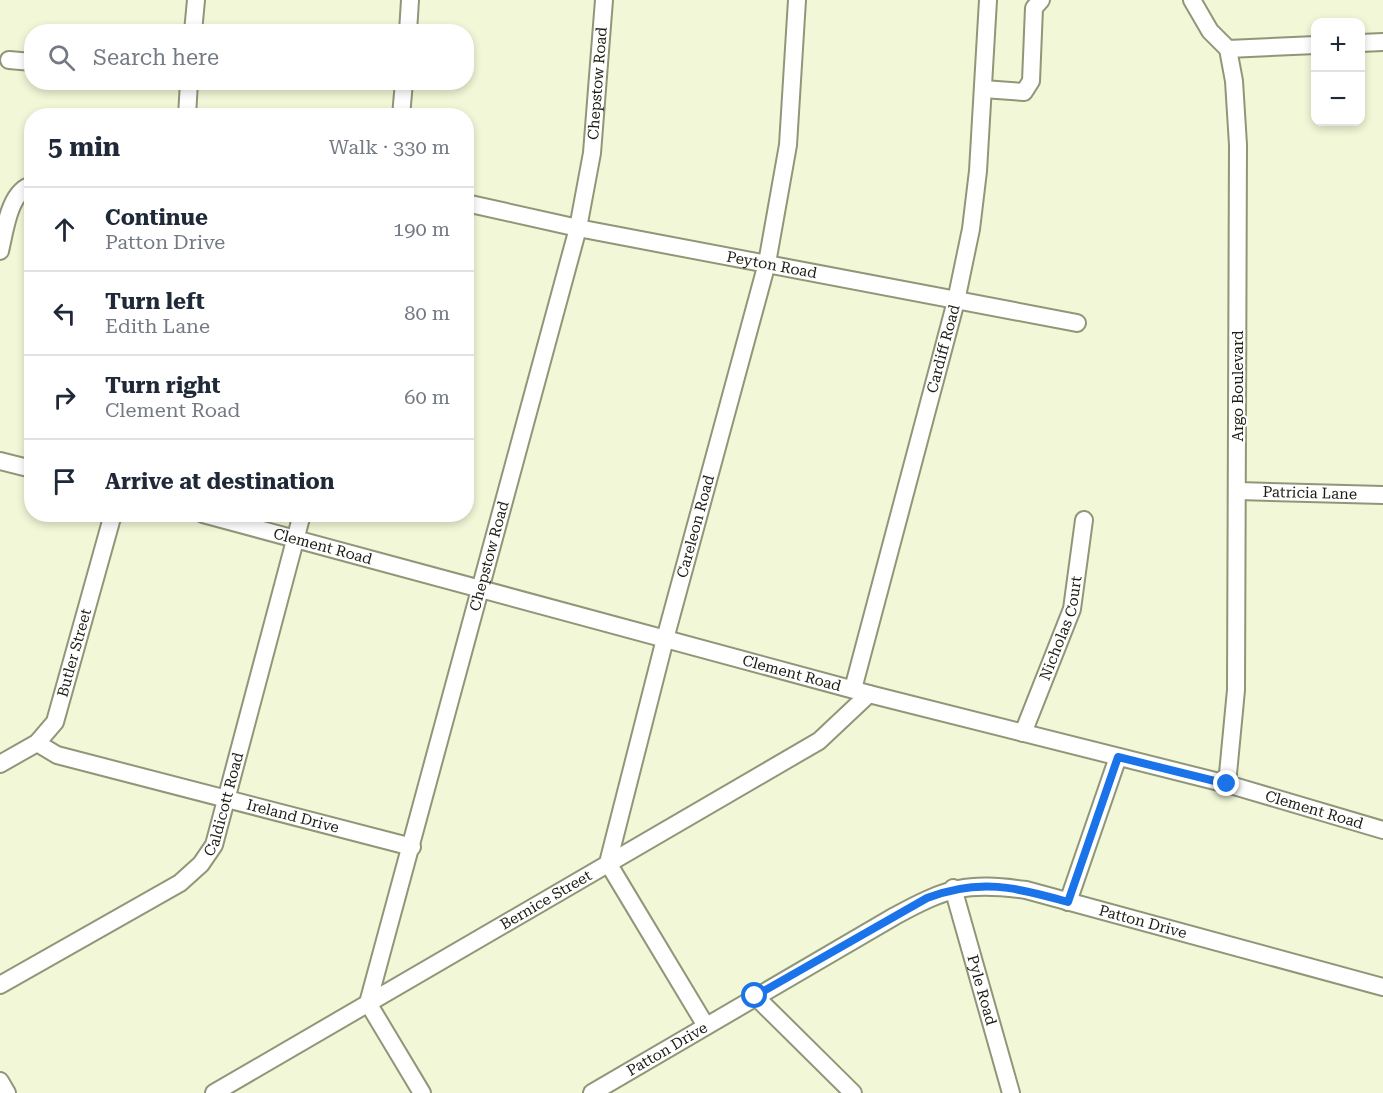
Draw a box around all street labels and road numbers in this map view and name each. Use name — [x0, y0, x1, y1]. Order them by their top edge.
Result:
street label: Chepstow Road — [584, 26, 611, 141]
street label: Peyton Road — [725, 247, 819, 282]
street label: Cardiff Road — [923, 302, 964, 395]
street label: Argo Boulevard — [1229, 330, 1247, 442]
street label: Careleon Road — [673, 473, 718, 580]
street label: Patricia Lane — [1263, 483, 1357, 503]
street label: Chepstow Road — [466, 499, 513, 613]
street label: Clement Road — [271, 524, 374, 568]
street label: Nicholas Court — [1036, 574, 1085, 683]
street label: Butler Street — [53, 606, 95, 699]
street label: Clement Road — [741, 651, 844, 695]
street label: Caldicott Road — [200, 750, 247, 860]
street label: Clement Road — [1263, 787, 1366, 833]
street label: Ireland Drive — [245, 796, 341, 837]
street label: Bernice Street — [497, 866, 595, 933]
street label: Patton Drive — [1097, 901, 1189, 942]
street label: Pyle Road — [963, 953, 1000, 1028]
street label: Patton Drive — [624, 1019, 711, 1080]

